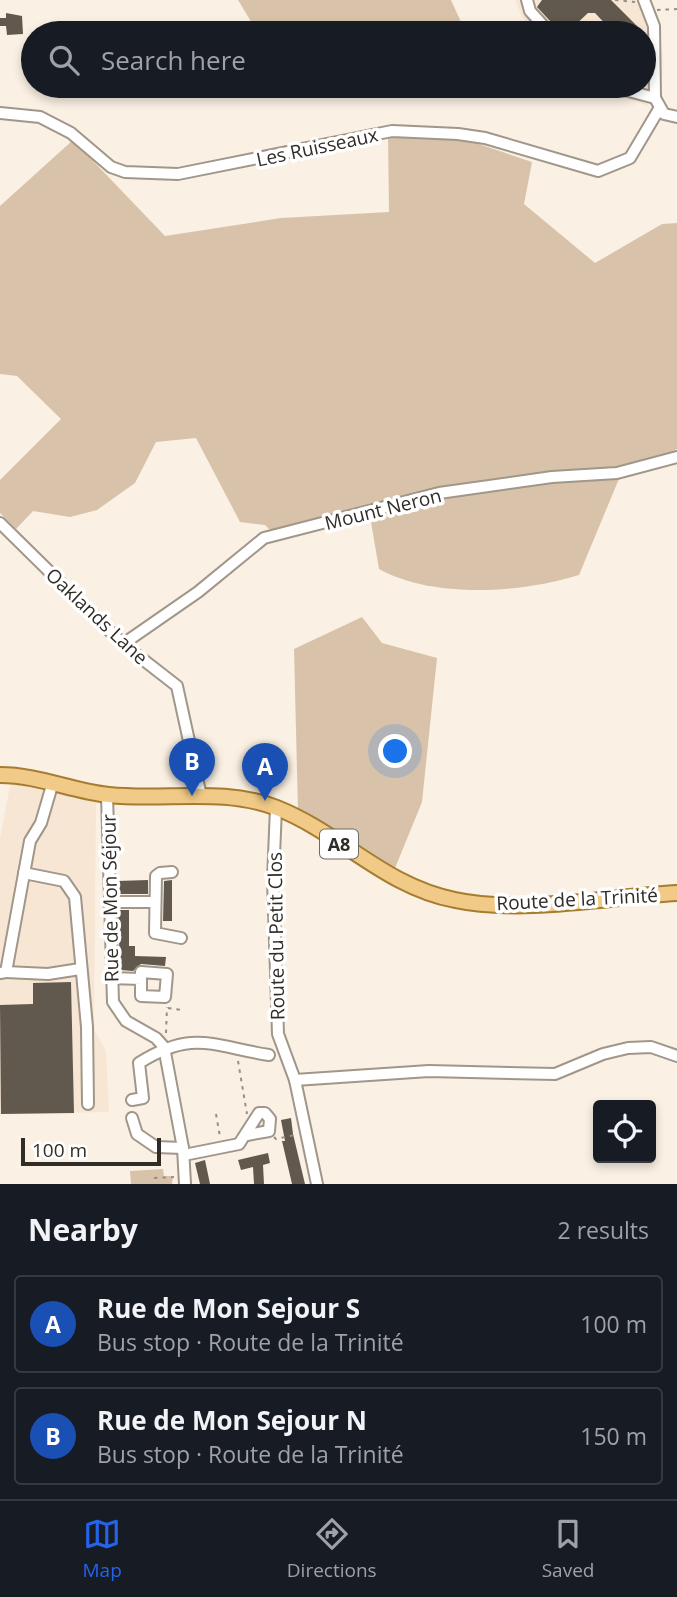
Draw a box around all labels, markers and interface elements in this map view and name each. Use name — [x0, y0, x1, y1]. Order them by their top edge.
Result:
search box — [21, 21, 656, 98]
icon: search — [45, 41, 83, 79]
text: Search here — [101, 42, 246, 78]
street label: Les Ruisseaux — [254, 121, 380, 173]
street label: Mount Neron — [322, 482, 444, 536]
street label: Oaklands Lane — [40, 562, 154, 670]
your location — [378, 734, 412, 768]
pin: B — [169, 738, 215, 796]
pin: A — [242, 743, 288, 801]
street label: Rue de Mon Séjour — [96, 814, 124, 982]
road number: A8 — [320, 830, 358, 858]
street label: Route du Petit Clos — [262, 852, 290, 1020]
street label: Route de la Trinité — [496, 882, 658, 916]
map controls — [593, 1100, 656, 1163]
button: locate — [593, 1100, 656, 1163]
scale bar — [21, 1135, 161, 1167]
text: 100 m — [32, 1137, 87, 1163]
text: Nearby — [28, 1209, 138, 1250]
text: 2 results — [558, 1214, 649, 1246]
text: Rue de Mon Sejour S — [97, 1290, 360, 1326]
text: A — [45, 1308, 61, 1340]
text: 100 m — [580, 1308, 647, 1340]
text: Bus stop · Route de la Trinité — [97, 1326, 404, 1358]
text: Rue de Mon Sejour N — [97, 1402, 367, 1438]
text: B — [45, 1420, 61, 1452]
text: 150 m — [580, 1420, 647, 1452]
text: Bus stop · Route de la Trinité — [97, 1438, 404, 1470]
tab: Map — [83, 1515, 122, 1583]
tab: Directions — [287, 1515, 377, 1583]
tab: Saved — [542, 1515, 594, 1583]

